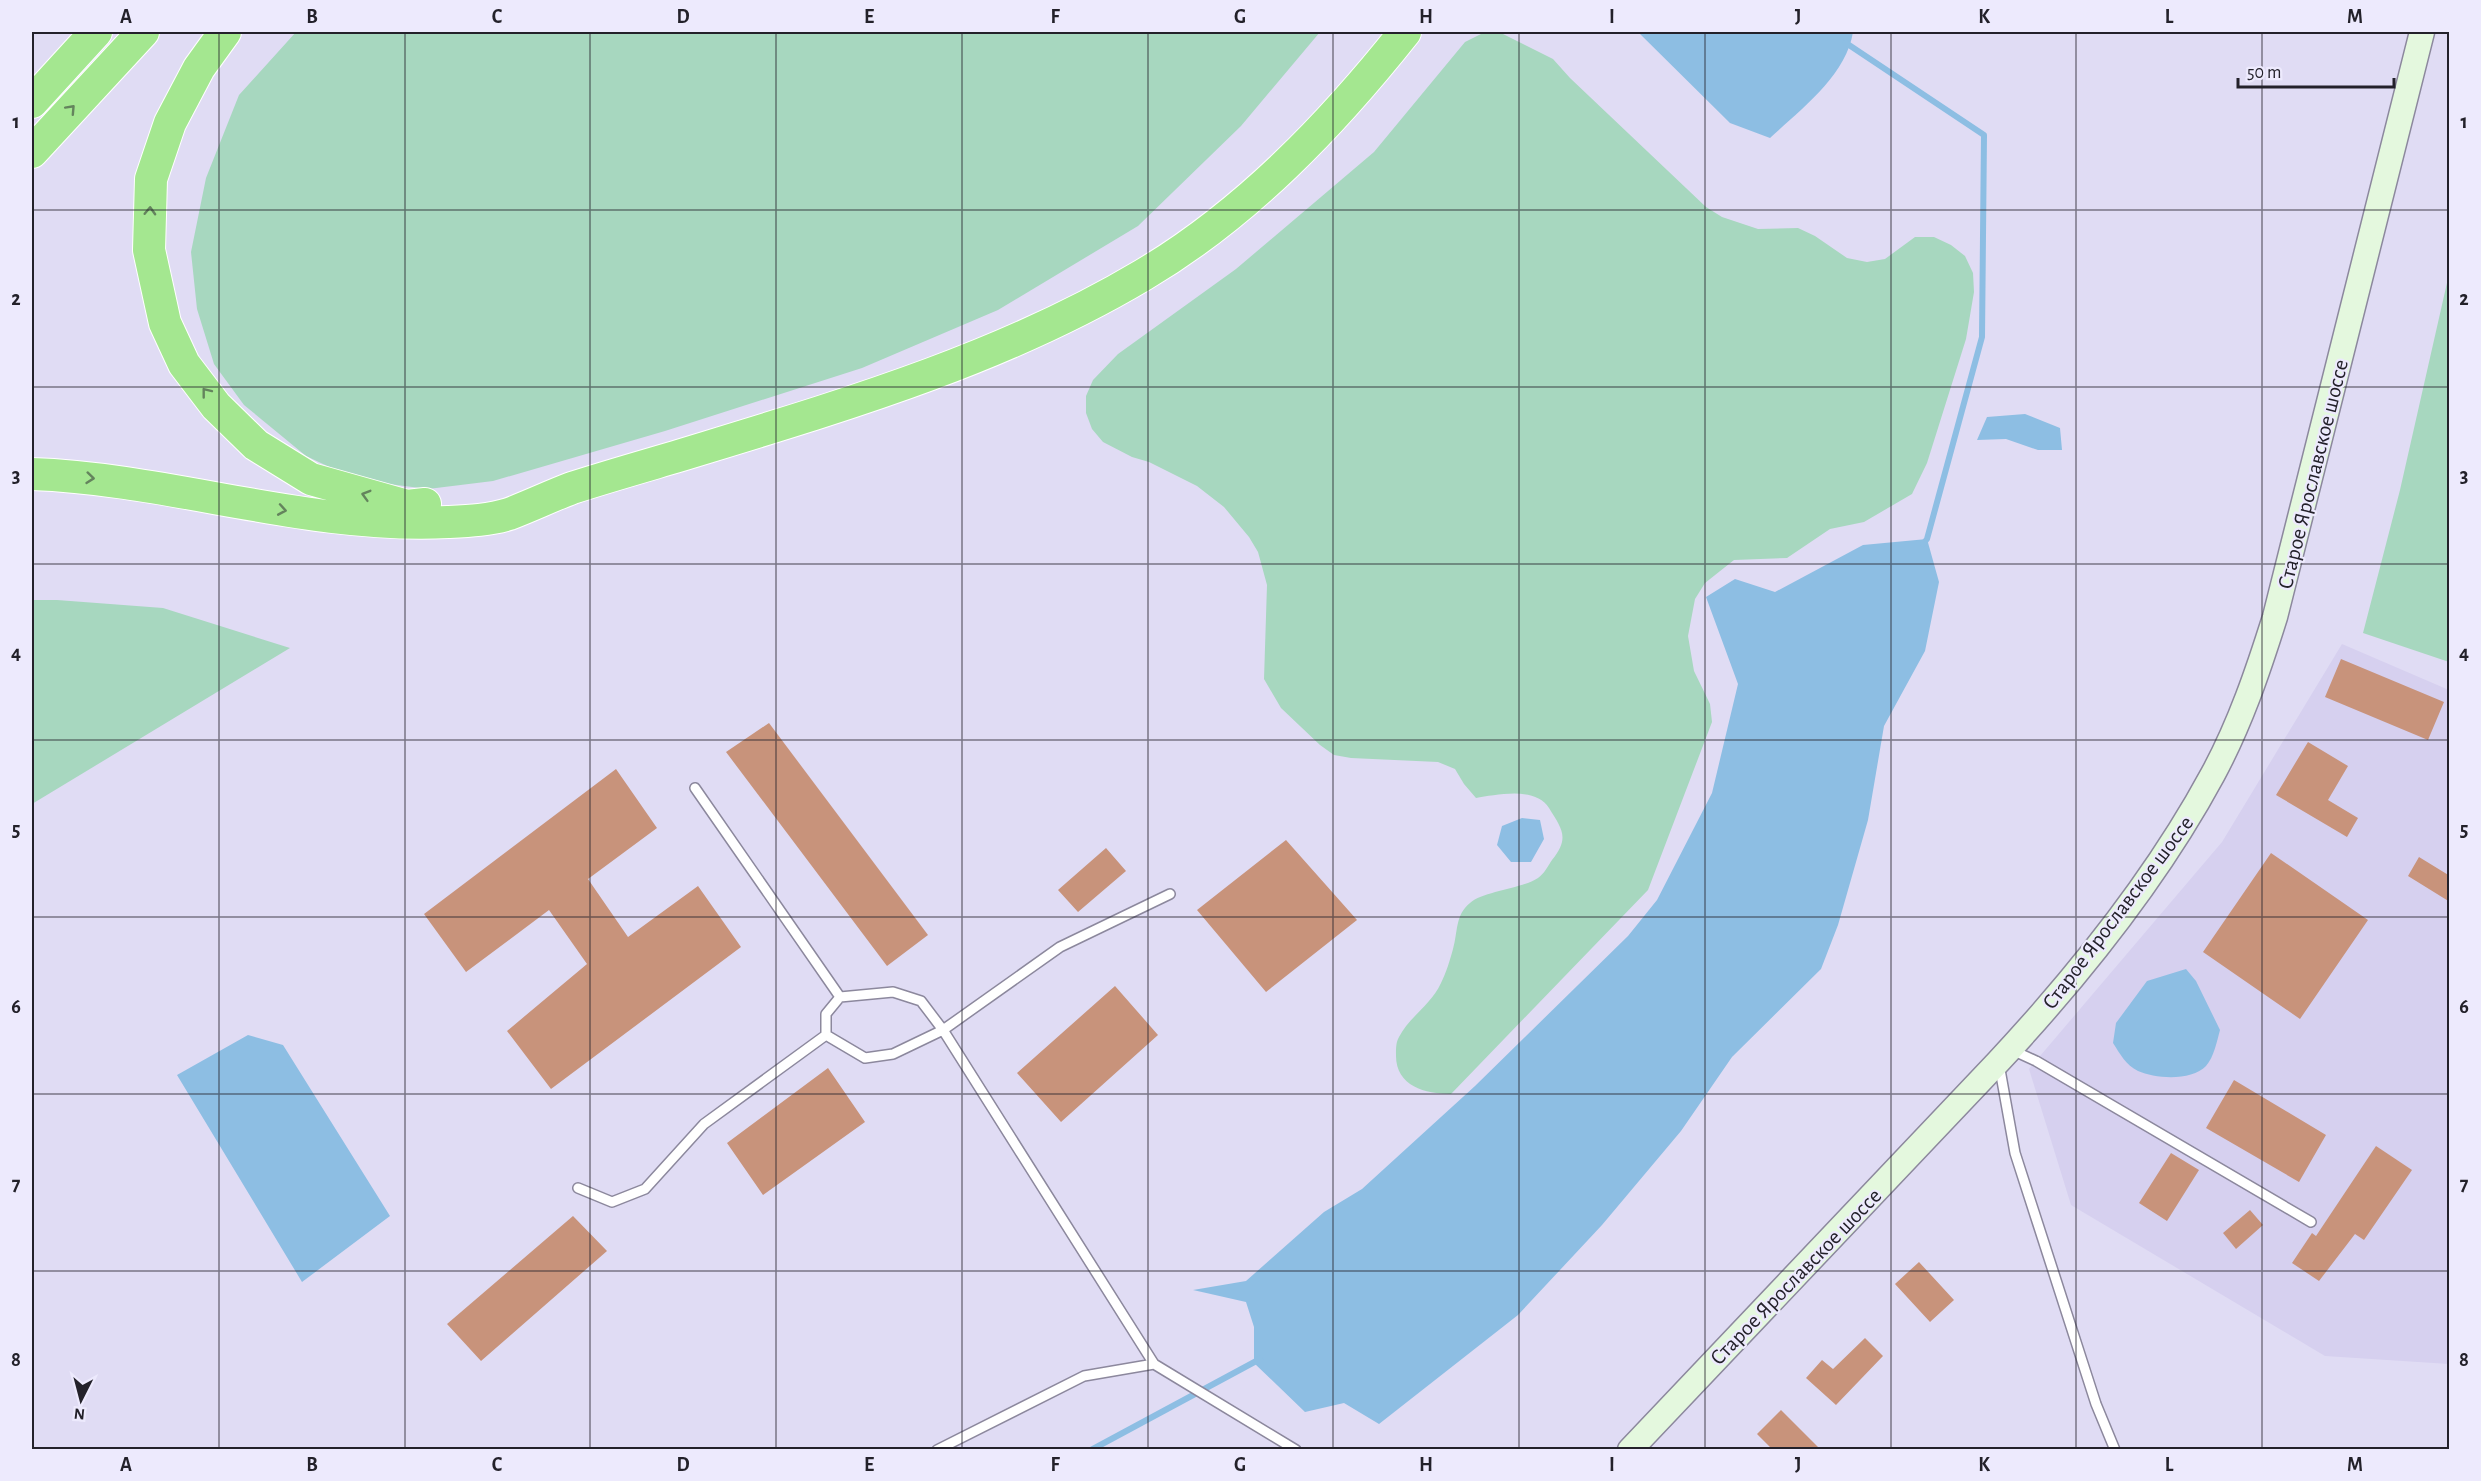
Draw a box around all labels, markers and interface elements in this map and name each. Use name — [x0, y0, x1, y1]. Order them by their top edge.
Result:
text: A — [120, 7, 132, 27]
text: B — [306, 7, 318, 27]
text: C — [492, 7, 503, 27]
text: D — [676, 7, 690, 27]
text: E — [864, 7, 874, 27]
text: F — [1050, 7, 1060, 27]
text: G — [1234, 7, 1246, 27]
text: H — [1419, 7, 1433, 27]
text: I — [1609, 7, 1615, 27]
text: J — [1795, 7, 1801, 27]
text: K — [1978, 7, 1990, 27]
text: L — [2165, 7, 2174, 27]
text: M — [2347, 7, 2363, 27]
scale bar — [2238, 51, 2394, 89]
text: 50 m — [2247, 64, 2281, 82]
one-way arrow — [64, 105, 75, 116]
text: 1 — [12, 112, 20, 132]
text: 1 — [2460, 112, 2468, 132]
one-way arrow — [144, 206, 156, 215]
text: 2 — [11, 289, 21, 309]
text: 2 — [2459, 289, 2469, 309]
street label: Старое Ярославское шоссе — [2274, 357, 2352, 591]
one-way arrow — [202, 388, 213, 399]
text: 3 — [12, 466, 20, 486]
text: 3 — [2460, 466, 2468, 486]
one-way arrow — [85, 471, 94, 484]
one-way arrow — [361, 490, 372, 502]
one-way arrow — [278, 503, 287, 515]
text: 4 — [11, 643, 21, 663]
text: 4 — [2459, 643, 2469, 663]
street label: Старое Ярославское шоссе — [2038, 812, 2198, 1013]
text: 5 — [12, 820, 20, 840]
text: 5 — [2460, 820, 2468, 840]
text: 6 — [11, 997, 21, 1017]
text: 6 — [2459, 997, 2469, 1017]
text: 7 — [12, 1174, 21, 1194]
text: 7 — [2460, 1174, 2469, 1194]
street label: Старое Ярославское шоссе — [1706, 1184, 1886, 1369]
text: 8 — [11, 1350, 21, 1370]
text: 8 — [2459, 1350, 2469, 1370]
north arrow — [51, 1370, 111, 1430]
text: N — [73, 1405, 86, 1422]
text: A — [120, 1455, 132, 1475]
text: B — [306, 1455, 318, 1475]
text: C — [492, 1455, 503, 1475]
text: D — [676, 1455, 690, 1475]
text: E — [864, 1455, 874, 1475]
text: F — [1050, 1455, 1060, 1475]
text: G — [1234, 1455, 1246, 1475]
text: H — [1419, 1455, 1433, 1475]
text: I — [1609, 1455, 1615, 1475]
text: J — [1795, 1455, 1801, 1475]
text: K — [1978, 1455, 1990, 1475]
text: L — [2165, 1455, 2174, 1475]
text: M — [2347, 1455, 2363, 1475]

